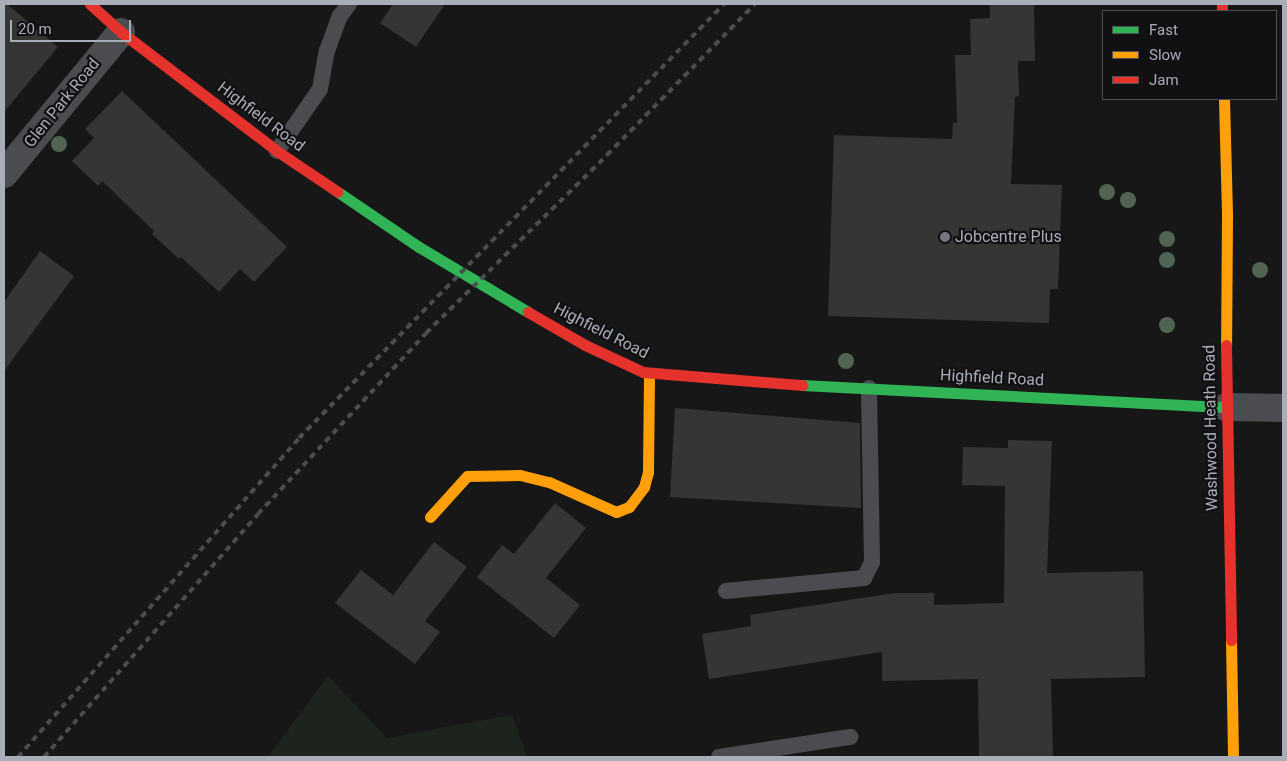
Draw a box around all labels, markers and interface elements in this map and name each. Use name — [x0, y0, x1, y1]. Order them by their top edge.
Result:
scale bar — [12, 10, 134, 42]
legend — [1102, 10, 1277, 100]
text: 20 m — [18, 20, 52, 38]
text: Fast — [1149, 21, 1178, 39]
text: Slow — [1149, 46, 1181, 64]
street label: Glen Park Road — [20, 55, 104, 151]
text: Jam — [1149, 71, 1179, 89]
street label: Highfield Road — [214, 78, 308, 156]
place label: Jobcentre Plus — [955, 227, 1062, 247]
marker: Jobcentre Plus — [939, 231, 951, 243]
street label: Highfield Road — [550, 299, 652, 363]
street label: Washwood Heath Road — [1200, 345, 1222, 511]
street label: Highfield Road — [940, 366, 1044, 390]

